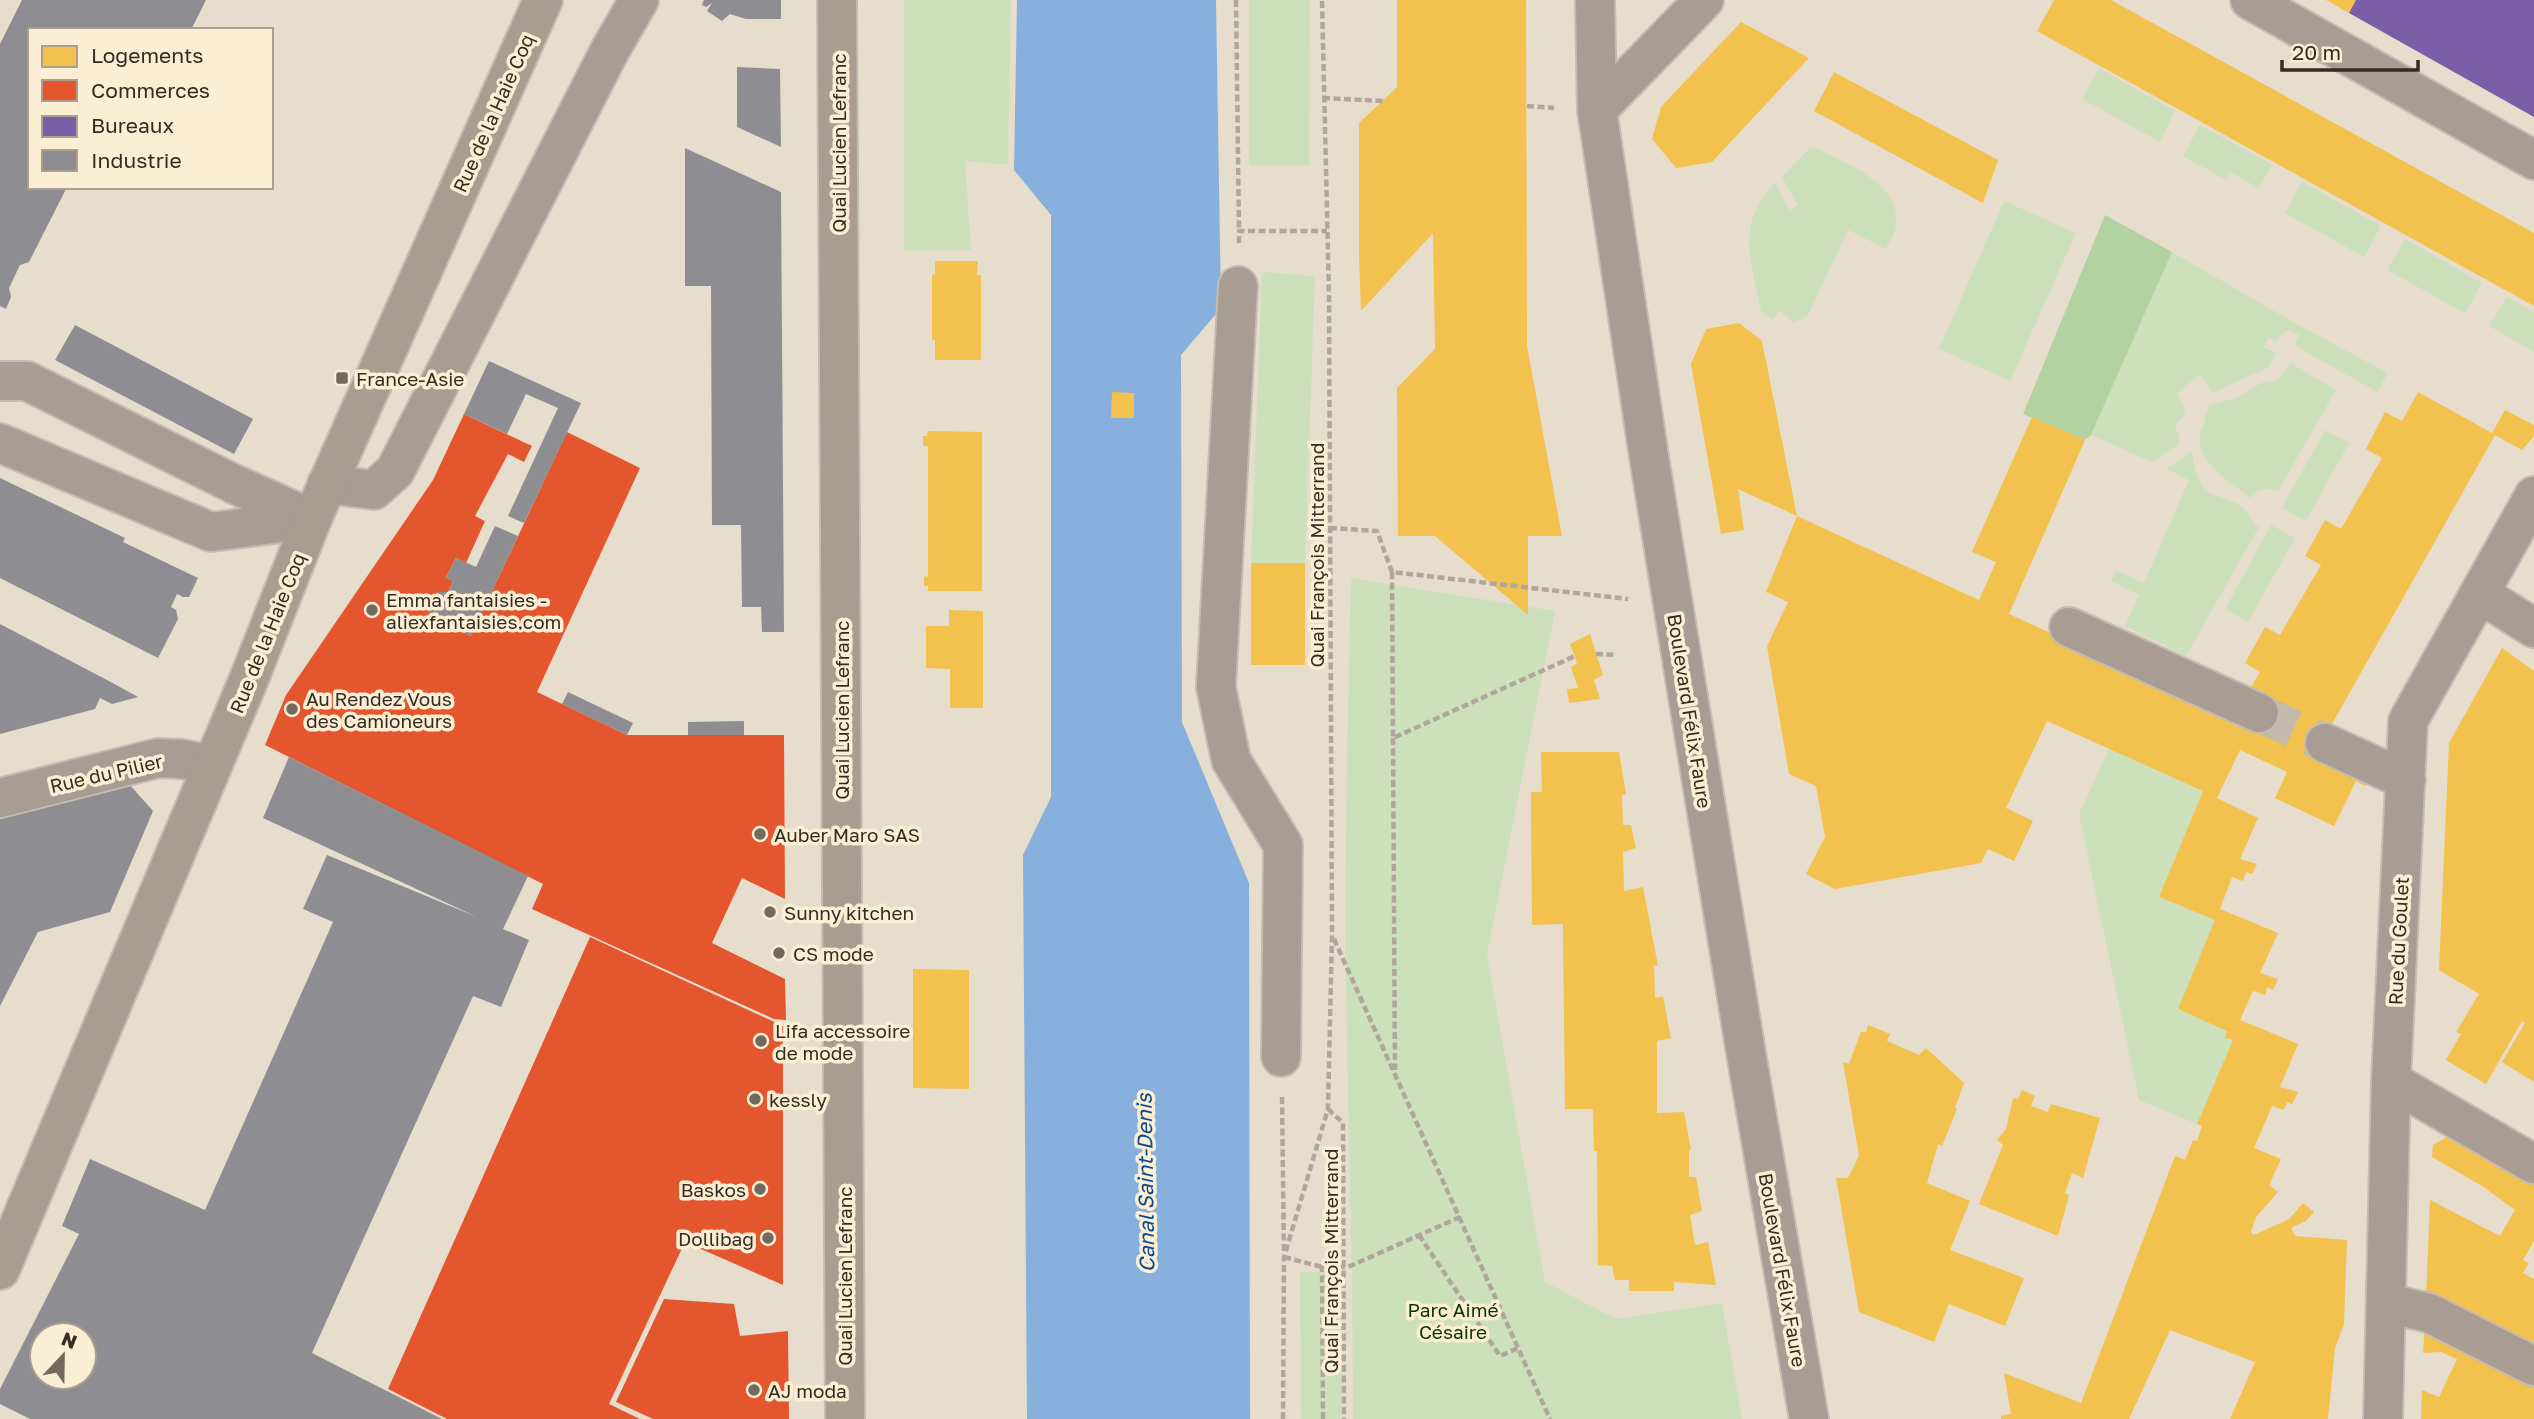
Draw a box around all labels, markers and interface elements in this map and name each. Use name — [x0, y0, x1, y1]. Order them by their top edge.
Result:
legend — [28, 28, 273, 189]
scale bar — [2282, 28, 2418, 72]
street label: Rue de la Haie Coq — [448, 30, 538, 196]
text: 20 m — [2292, 39, 2341, 65]
text: Logements — [91, 42, 203, 68]
street label: Quai Lucien Lefranc — [827, 53, 850, 233]
text: Commerces — [91, 77, 210, 103]
text: Bureaux — [91, 112, 175, 138]
text: Industrie — [91, 147, 182, 173]
place label: France-Asie — [356, 367, 464, 390]
marker: France-Asie — [334, 370, 350, 386]
street label: Quai François Mitterrand — [1305, 443, 1328, 667]
street label: Rue de la Haie Coq — [224, 549, 310, 717]
place label: Emma fantaisies - aliexfantaisies.com — [386, 588, 561, 633]
marker: Emma fantaisies - aliexfantaisies.com — [364, 602, 380, 618]
street label: Boulevard Félix Faure — [1663, 612, 1717, 810]
street label: Quai Lucien Lefranc — [830, 620, 853, 800]
place label: Au Rendez Vous des Camioneurs — [306, 687, 452, 732]
marker: Au Rendez Vous des Camioneurs — [284, 701, 300, 717]
street label: Rue du Pilier — [47, 749, 165, 797]
place label: Auber Maro SAS — [774, 823, 920, 846]
marker: Auber Maro SAS — [752, 826, 768, 842]
street label: Rue du Goulet — [2383, 876, 2413, 1006]
place label: Sunny kitchen — [784, 901, 914, 924]
marker: Sunny kitchen — [762, 904, 778, 920]
place label: CS mode — [793, 942, 874, 965]
marker: CS mode — [771, 945, 787, 961]
place label: Lifa accessoire de mode — [775, 1019, 910, 1064]
marker: Lifa accessoire de mode — [753, 1033, 769, 1049]
place label: kessly — [769, 1088, 827, 1111]
marker: kessly — [747, 1091, 763, 1107]
water label: Canal Saint-Denis — [1130, 1092, 1160, 1273]
street label: Quai François Mitterrand — [1319, 1149, 1342, 1373]
street label: Boulevard Félix Faure — [1755, 1171, 1811, 1369]
place label: Baskos — [681, 1178, 746, 1201]
marker: Baskos — [752, 1181, 768, 1197]
street label: Quai Lucien Lefranc — [833, 1186, 856, 1366]
place label: Dollibag — [678, 1227, 754, 1250]
marker: Dollibag — [760, 1230, 776, 1246]
park label: Parc Aimé Césaire — [1408, 1298, 1498, 1343]
north arrow — [28, 1321, 98, 1391]
text: N — [59, 1326, 81, 1353]
place label: AJ moda — [768, 1379, 847, 1402]
marker: AJ moda — [746, 1382, 762, 1398]

